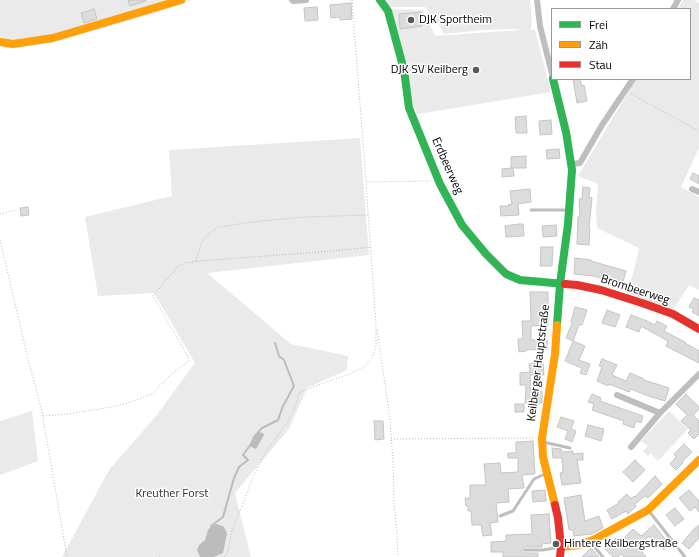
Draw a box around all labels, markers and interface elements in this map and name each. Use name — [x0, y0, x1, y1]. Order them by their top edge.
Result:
legend — [551, 8, 691, 80]
place label: DJK Sportheim — [419, 13, 492, 27]
marker: DJK Sportheim — [406, 15, 416, 25]
text: Frei — [589, 15, 608, 34]
text: Zäh — [589, 35, 608, 54]
text: Stau — [589, 55, 612, 74]
place label: DJK SV Keilberg — [391, 63, 468, 77]
marker: DJK SV Keilberg — [471, 65, 481, 75]
street label: Erdbeerweg — [428, 135, 466, 197]
street label: Brombeerweg — [599, 272, 671, 308]
street label: Keilberger Hauptstraße — [525, 304, 553, 422]
park label: Kreuther Forst — [135, 487, 209, 501]
place label: Hintere Keilbergstraße — [564, 537, 678, 551]
marker: Hintere Keilbergstraße — [551, 539, 561, 549]

